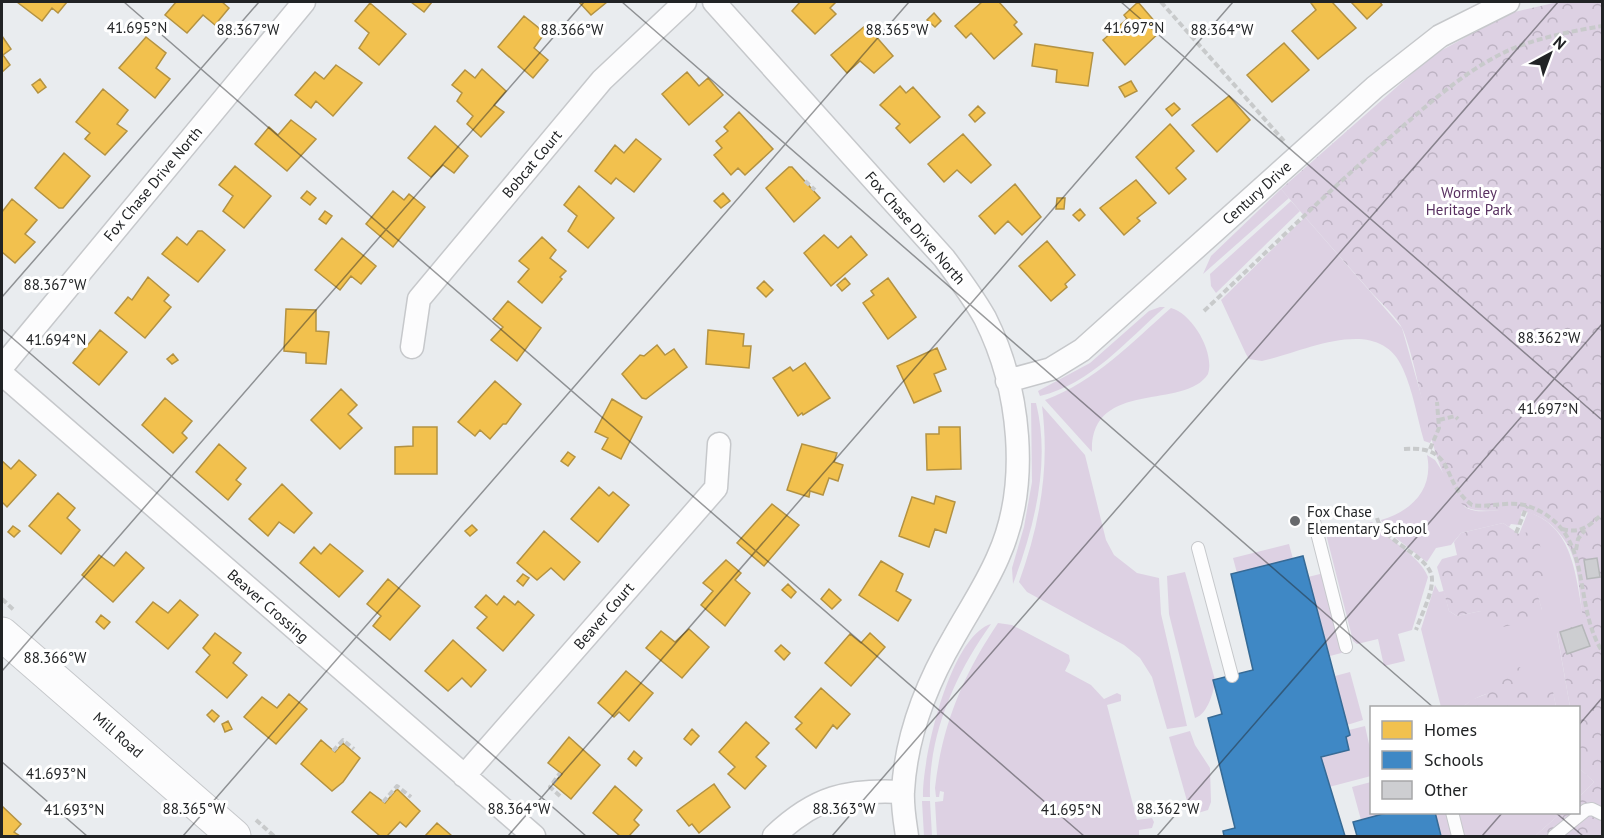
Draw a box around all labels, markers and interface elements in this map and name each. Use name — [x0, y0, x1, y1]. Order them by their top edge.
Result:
text: 41.695°N — [107, 18, 167, 37]
text: 41.697°N — [1104, 18, 1164, 37]
text: 88.367°W — [217, 20, 280, 39]
text: 88.366°W — [541, 20, 604, 39]
text: 88.365°W — [866, 20, 929, 39]
text: 88.364°W — [1191, 20, 1254, 39]
north arrow — [1520, 24, 1580, 84]
text: N — [1549, 32, 1570, 54]
street label: Fox Chase Drive North — [99, 123, 206, 245]
street label: Bobcat Court — [498, 126, 566, 202]
street label: Century Drive — [1218, 157, 1295, 229]
street label: Fox Chase Drive North — [861, 167, 970, 288]
park label: Wormley Heritage Park — [1426, 183, 1513, 219]
text: 88.367°W — [24, 275, 87, 294]
text: 88.362°W — [1518, 328, 1581, 347]
text: 41.694°N — [26, 330, 86, 349]
text: 41.697°N — [1518, 399, 1578, 418]
place label: Fox Chase Elementary School — [1307, 502, 1427, 538]
marker: Fox Chase Elementary School — [1288, 514, 1302, 528]
street label: Beaver Crossing — [224, 565, 313, 646]
street label: Beaver Court — [569, 578, 638, 653]
text: 88.366°W — [24, 648, 87, 667]
legend — [1370, 706, 1580, 814]
street label: Mill Road — [89, 708, 147, 762]
text: Homes — [1424, 718, 1477, 741]
text: Schools — [1424, 748, 1484, 771]
text: 41.693°N — [26, 764, 86, 783]
text: Other — [1424, 778, 1468, 801]
text: 88.365°W — [163, 799, 226, 818]
text: 88.364°W — [488, 799, 551, 818]
text: 88.363°W — [813, 799, 876, 818]
text: 88.362°W — [1137, 799, 1200, 818]
text: 41.693°N — [44, 800, 104, 819]
text: 41.695°N — [1041, 800, 1101, 819]

